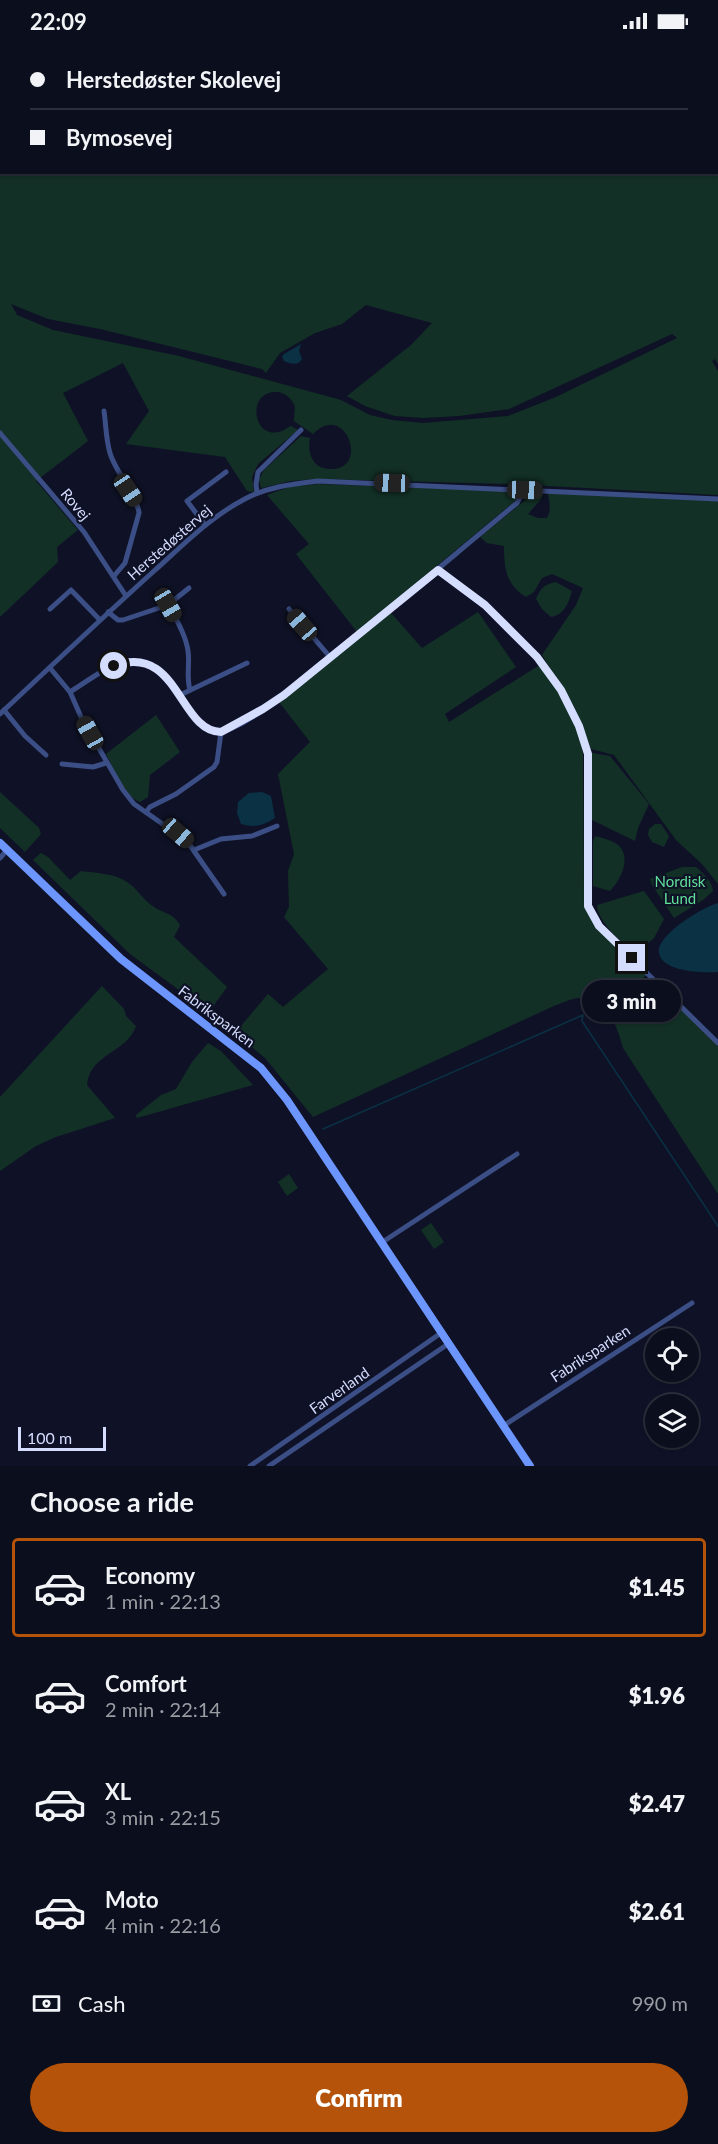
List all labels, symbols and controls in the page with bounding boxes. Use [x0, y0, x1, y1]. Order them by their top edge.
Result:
text: 22:09 [30, 8, 87, 35]
text: Herstedøster Skolevej [66, 66, 281, 93]
text: Bymosevej [66, 124, 173, 151]
car [110, 470, 146, 510]
car [374, 473, 410, 493]
car [507, 480, 543, 500]
street label: Rovej [57, 484, 95, 524]
street label: Herstedøstervej [123, 501, 215, 583]
car [151, 585, 185, 625]
car [283, 606, 321, 644]
route start [100, 652, 127, 679]
car [73, 713, 107, 753]
car [159, 814, 197, 852]
park label: Nordisk Lund [654, 872, 706, 907]
route end [618, 944, 645, 971]
callout: 3 min [582, 979, 682, 1021]
street label: Fabriksparken [175, 981, 259, 1051]
text: 3 min [607, 989, 656, 1013]
street label: Fabriksparken [547, 1321, 633, 1385]
map controls [645, 1328, 699, 1448]
button: locate [645, 1328, 699, 1382]
street label: Farverland [306, 1363, 372, 1417]
button: layers [645, 1394, 699, 1448]
scale bar [18, 1424, 106, 1452]
text: 100 m [27, 1428, 72, 1447]
text: Choose a ride [30, 1485, 194, 1518]
icon: car [33, 1561, 87, 1615]
text: Economy [105, 1562, 195, 1589]
text: $1.45 [629, 1574, 685, 1601]
text: 1 min · 22:13 [105, 1589, 221, 1613]
icon: car [33, 1669, 87, 1723]
text: Comfort [105, 1670, 187, 1697]
text: $1.96 [629, 1682, 685, 1709]
text: 2 min · 22:14 [105, 1697, 221, 1721]
icon: car [33, 1777, 87, 1831]
text: XL [105, 1778, 131, 1805]
text: $2.47 [629, 1790, 685, 1817]
text: 3 min · 22:15 [105, 1805, 221, 1829]
icon: car [33, 1885, 87, 1939]
text: Moto [105, 1886, 159, 1913]
text: $2.61 [629, 1898, 685, 1925]
text: 4 min · 22:16 [105, 1913, 221, 1937]
icon: cash [30, 1987, 63, 2020]
text: Cash [78, 1990, 125, 2017]
text: 990 m [632, 1991, 688, 2015]
button: Confirm [30, 2063, 688, 2132]

